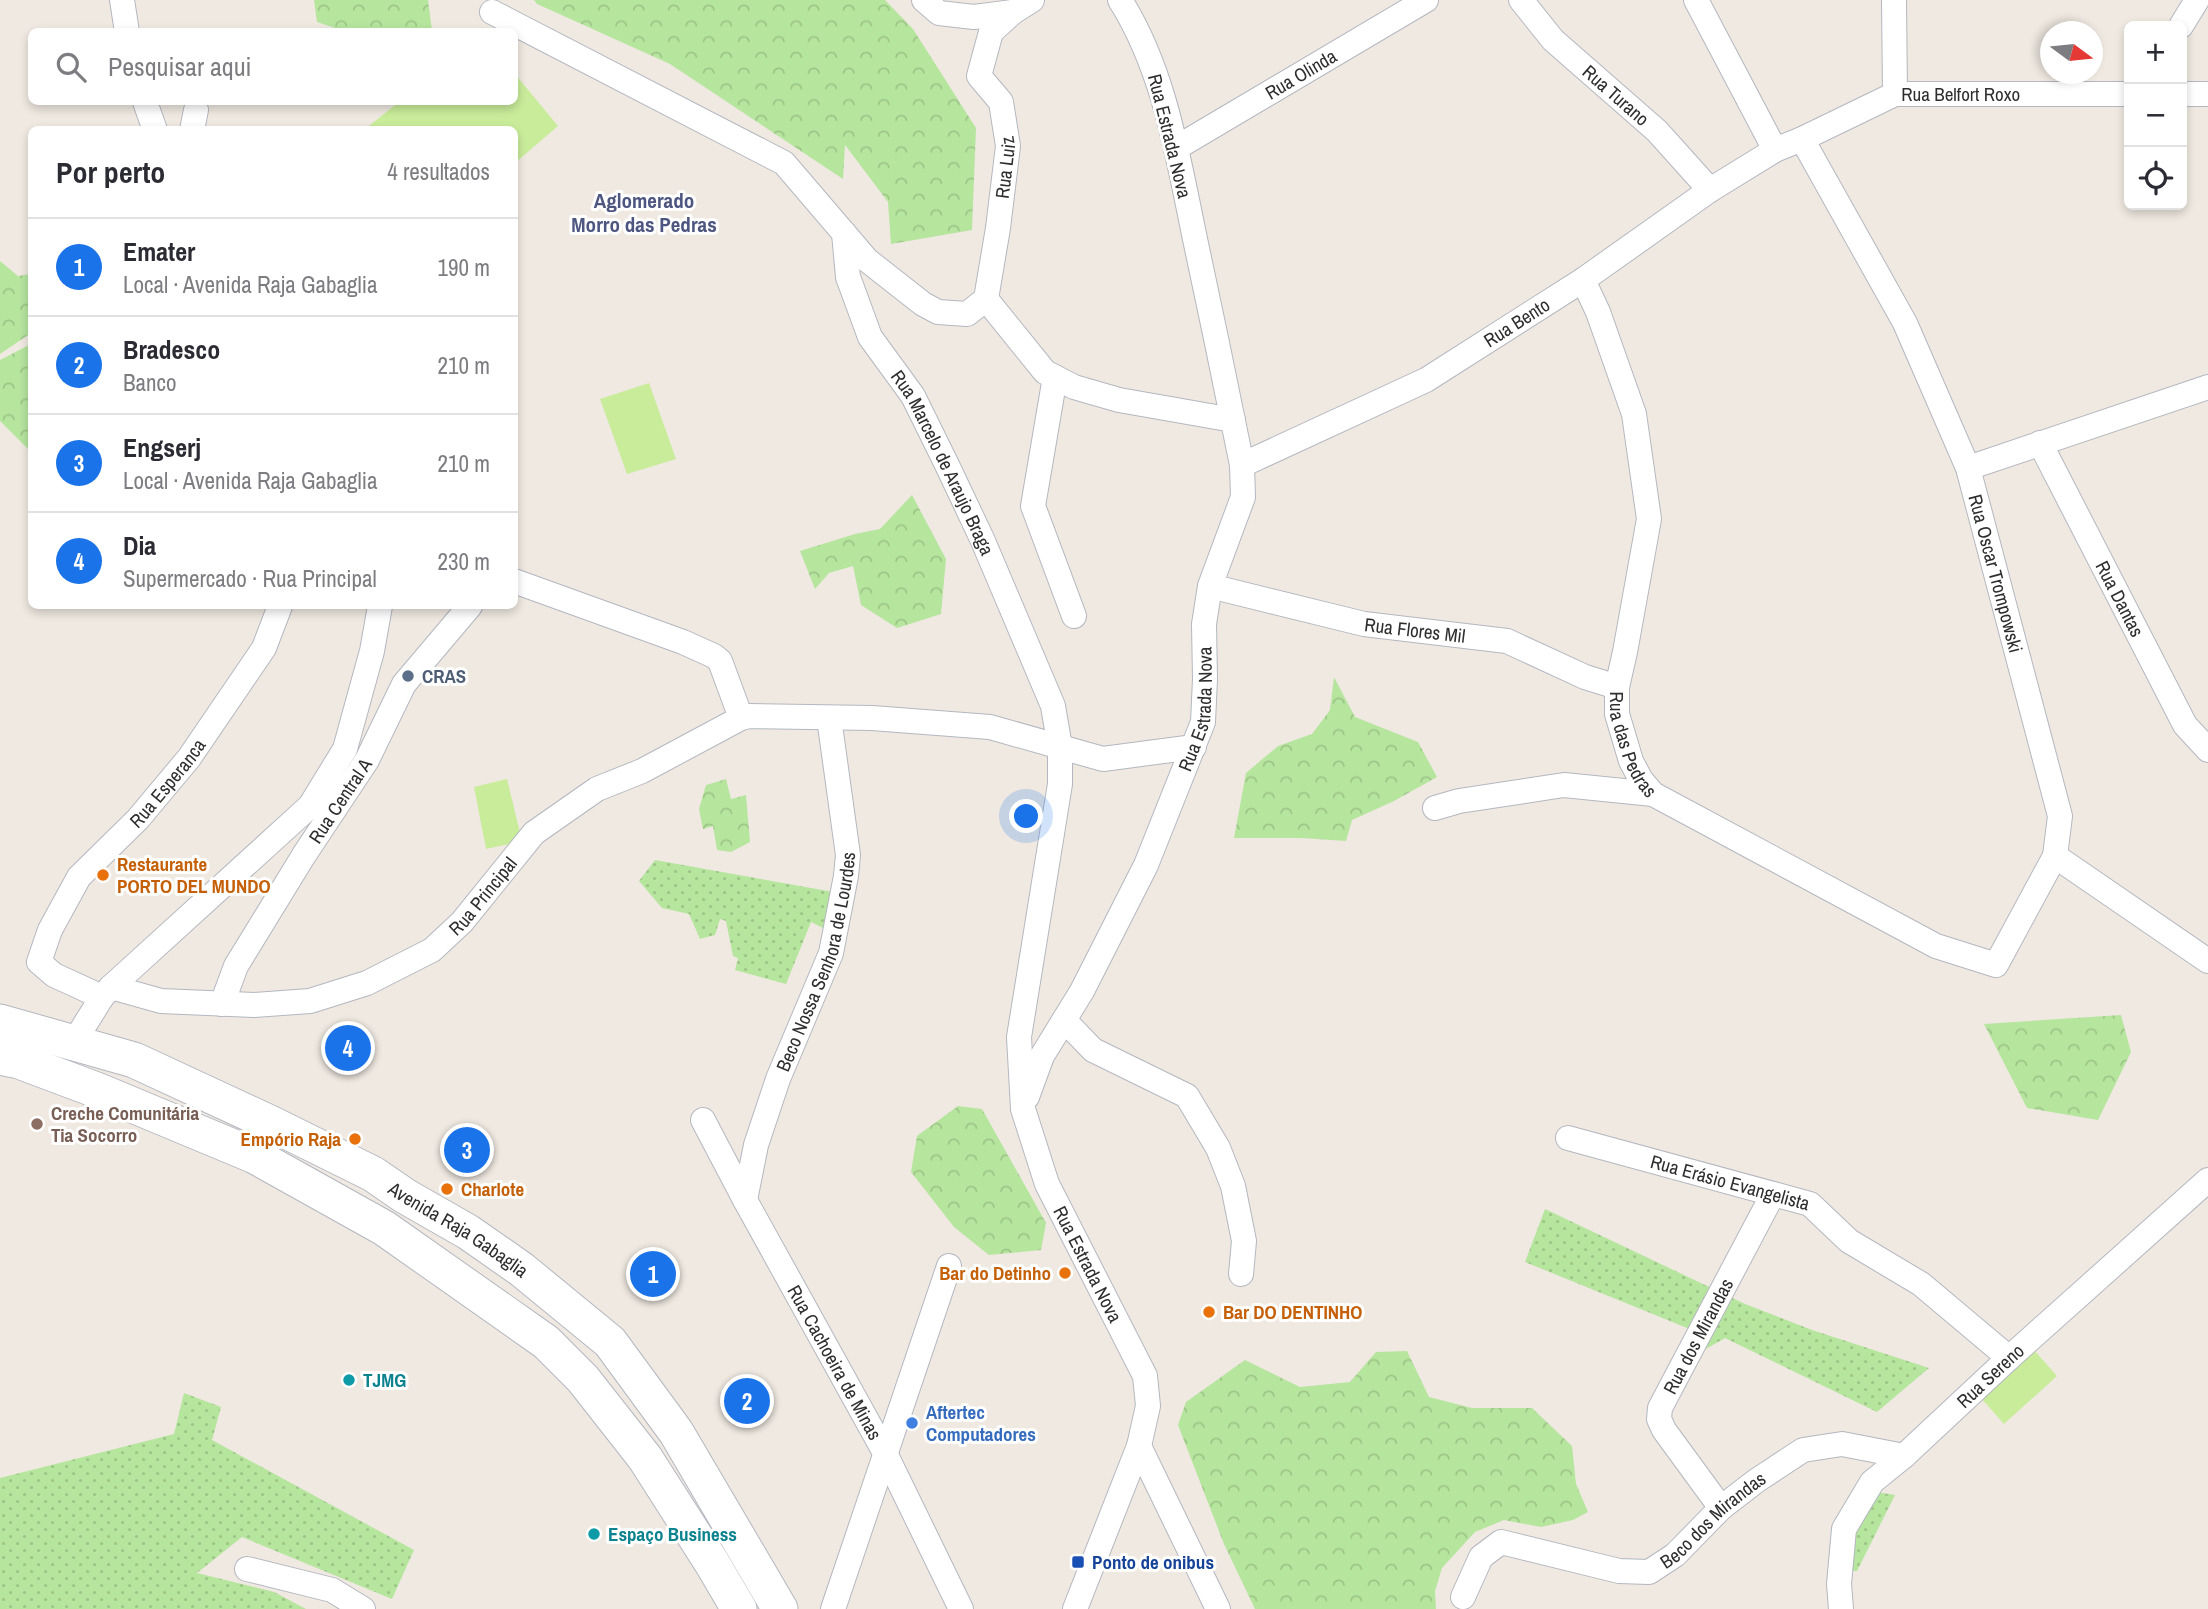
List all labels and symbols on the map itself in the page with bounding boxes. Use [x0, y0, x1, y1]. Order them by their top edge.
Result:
north arrow [2040, 21, 2103, 84]
street label: Rua Olinda [1260, 43, 1342, 105]
street label: Rua Turano [1577, 59, 1655, 132]
street label: Rua Estrada Nova [1142, 71, 1198, 201]
street label: Rua Belfort Roxo [1901, 81, 2020, 107]
street label: Rua Luiz [989, 134, 1021, 200]
district label: Aglomerado Morro das Pedras [571, 186, 717, 239]
street label: Rua Bento [1478, 292, 1555, 353]
street label: Rua Marcelo de Araujo Braga [885, 365, 1001, 559]
street label: Rua Oscar Trompowski [1962, 491, 2029, 655]
street label: Rua Dantas [2090, 556, 2151, 641]
street label: Rua Flores Mil [1363, 611, 1467, 649]
street label: Rua Estrada Nova [1172, 646, 1218, 775]
place label: CRAS [422, 663, 466, 689]
marker: CRAS [400, 668, 416, 684]
street label: Rua das Pedras [1604, 691, 1663, 803]
street label: Rua Esperanca [124, 733, 212, 833]
street label: Rua Central A [302, 752, 378, 848]
your location [1009, 799, 1043, 833]
place label: Restaurante PORTO DEL MUNDO [117, 851, 271, 899]
street label: Rua Principal [443, 851, 523, 941]
street label: Beco Nossa Senhora de Lourdes [770, 851, 861, 1075]
marker: Restaurante PORTO DEL MUNDO [95, 867, 111, 883]
pin: 4 [325, 1022, 371, 1074]
place label: Creche Comunitária Tia Socorro [51, 1100, 199, 1148]
marker: Creche Comunitária Tia Socorro [29, 1116, 45, 1132]
pin: 3 [444, 1124, 490, 1176]
place label: Empório Raja [241, 1126, 341, 1152]
marker: Empório Raja [347, 1131, 363, 1147]
street label: Rua Erásio Evangelista [1648, 1148, 1813, 1216]
street label: Avenida Raja Gabaglia [382, 1175, 534, 1283]
place label: Charlote [461, 1176, 525, 1202]
marker: Charlote [439, 1181, 455, 1197]
street label: Rua Estrada Nova [1047, 1201, 1129, 1327]
pin: 1 [630, 1248, 676, 1300]
place label: Bar do Detinho [939, 1260, 1051, 1286]
marker: Bar do Detinho [1057, 1265, 1073, 1281]
street label: Rua dos Mirandas [1657, 1274, 1739, 1399]
street label: Rua Cachoeira de Minas [782, 1280, 888, 1445]
place label: Bar DO DENTINHO [1223, 1299, 1362, 1325]
marker: Bar DO DENTINHO [1201, 1304, 1217, 1320]
street label: Rua Sereno [1951, 1338, 2029, 1414]
place label: TJMG [363, 1367, 406, 1393]
marker: TJMG [341, 1372, 357, 1388]
pin: 2 [724, 1375, 770, 1427]
place label: Aftertec Computadores [926, 1399, 1036, 1447]
marker: Aftertec Computadores [904, 1415, 920, 1431]
street label: Beco dos Mirandas [1655, 1465, 1771, 1574]
place label: Espaço Business [608, 1521, 737, 1547]
marker: Espaço Business [586, 1526, 602, 1542]
place label: Ponto de onibus [1092, 1549, 1214, 1575]
marker: Ponto de onibus [1070, 1554, 1086, 1570]

